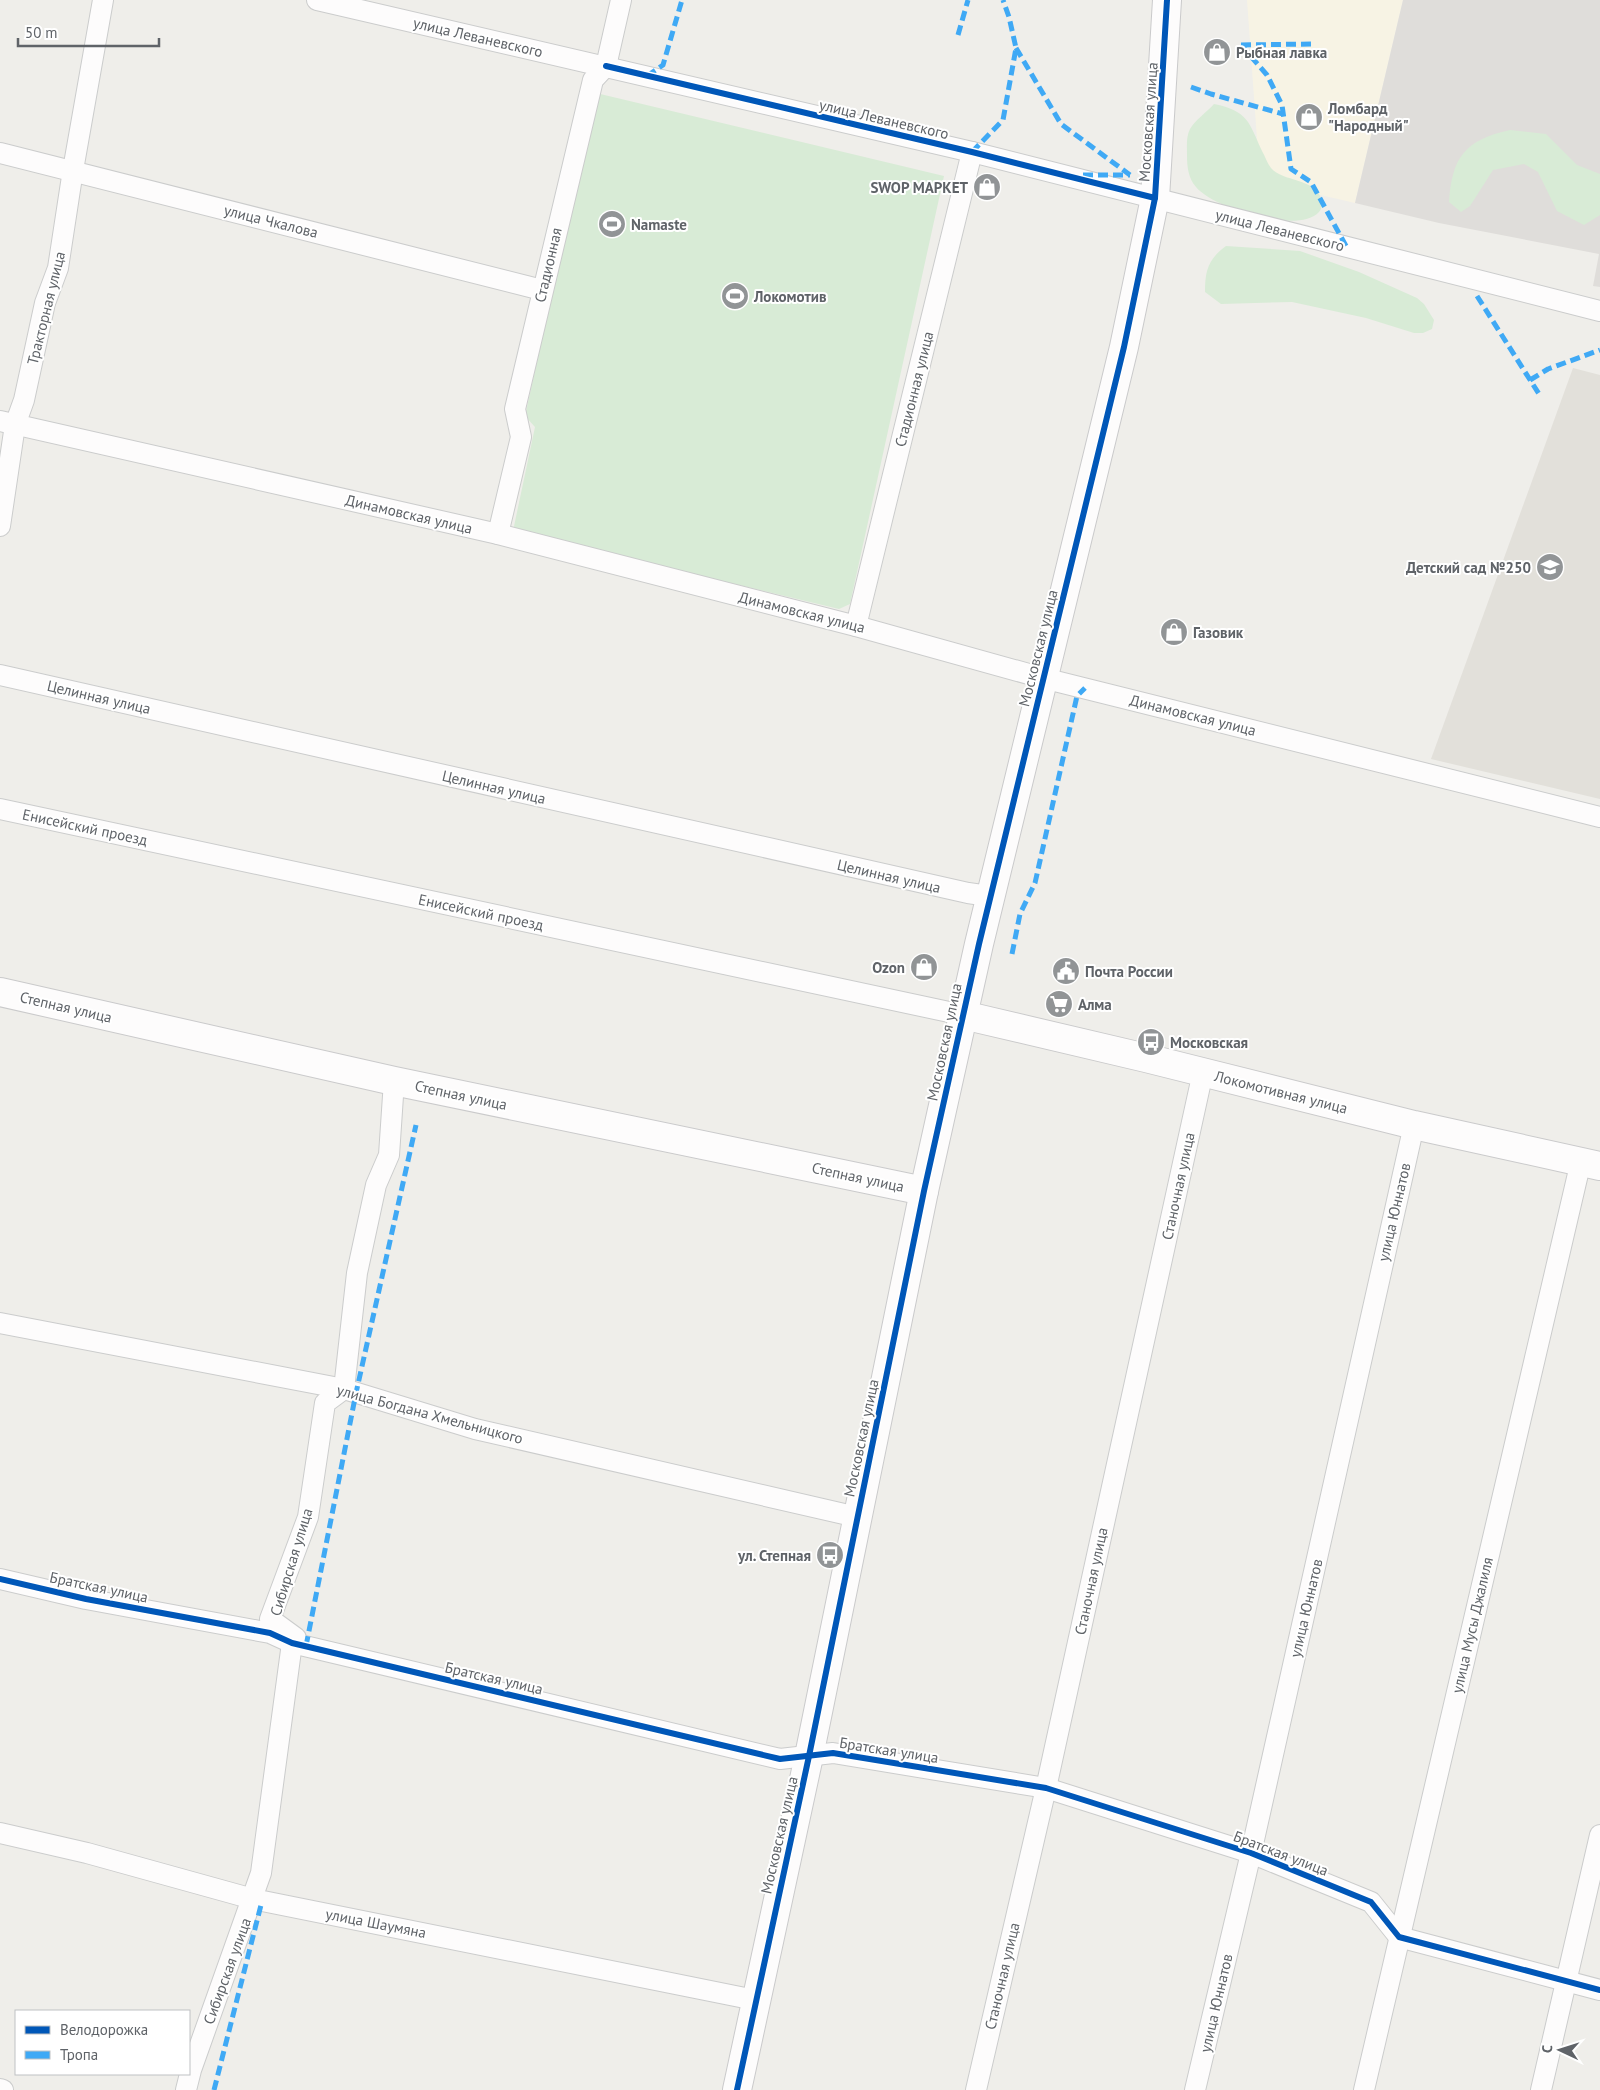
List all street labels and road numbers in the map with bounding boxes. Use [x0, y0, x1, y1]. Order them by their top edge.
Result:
street label: улица Леваневского [411, 13, 545, 61]
street label: Московская улица [1134, 62, 1162, 182]
street label: улица Леваневского [817, 95, 951, 143]
street label: улица Чкалова [222, 200, 320, 242]
street label: улица Леваневского [1214, 205, 1346, 255]
street label: Стадионная [530, 226, 566, 304]
street label: Тракторная улица [23, 249, 69, 367]
street label: Стадионная улица [890, 329, 938, 449]
street label: Динамовская улица [344, 490, 474, 538]
street label: Динамовская улица [737, 587, 867, 637]
street label: Московская улица [1014, 588, 1062, 708]
street label: Целинная улица [45, 676, 153, 718]
street label: Динамовская улица [1128, 690, 1258, 740]
street label: Целинная улица [440, 766, 548, 808]
street label: Енисейский проезд [21, 804, 149, 850]
street label: Целинная улица [835, 855, 943, 897]
street label: Енисейский проезд [417, 889, 545, 935]
street label: Московская улица [922, 981, 966, 1103]
street label: Степная улица [18, 987, 114, 1027]
street label: Локомотивная улица [1212, 1066, 1349, 1118]
street label: Степная улица [413, 1076, 509, 1114]
street label: Станочная улица [1157, 1131, 1199, 1241]
street label: Степная улица [810, 1158, 906, 1196]
street label: улица Юннатов [1373, 1161, 1415, 1263]
street label: Московская улица [839, 1377, 883, 1499]
street label: улица Богдана Хмельницкого [335, 1380, 525, 1448]
street label: Сибирская улица [266, 1506, 316, 1618]
street label: Станочная улица [1070, 1526, 1112, 1636]
street label: улица Мусы Джалиля [1447, 1555, 1497, 1695]
street label: улица Юннатов [1285, 1557, 1327, 1659]
street label: Братская улица [48, 1567, 150, 1607]
street label: Братская улица [443, 1657, 545, 1699]
street label: Братская улица [838, 1733, 940, 1767]
street label: Московская улица [756, 1774, 802, 1896]
street label: Братская улица [1231, 1826, 1331, 1880]
street label: улица Шаумяна [324, 1904, 428, 1942]
street label: Сибирская улица [199, 1915, 255, 2027]
street label: Станочная улица [980, 1921, 1024, 2031]
street label: улица Юннатов [1195, 1952, 1237, 2054]

